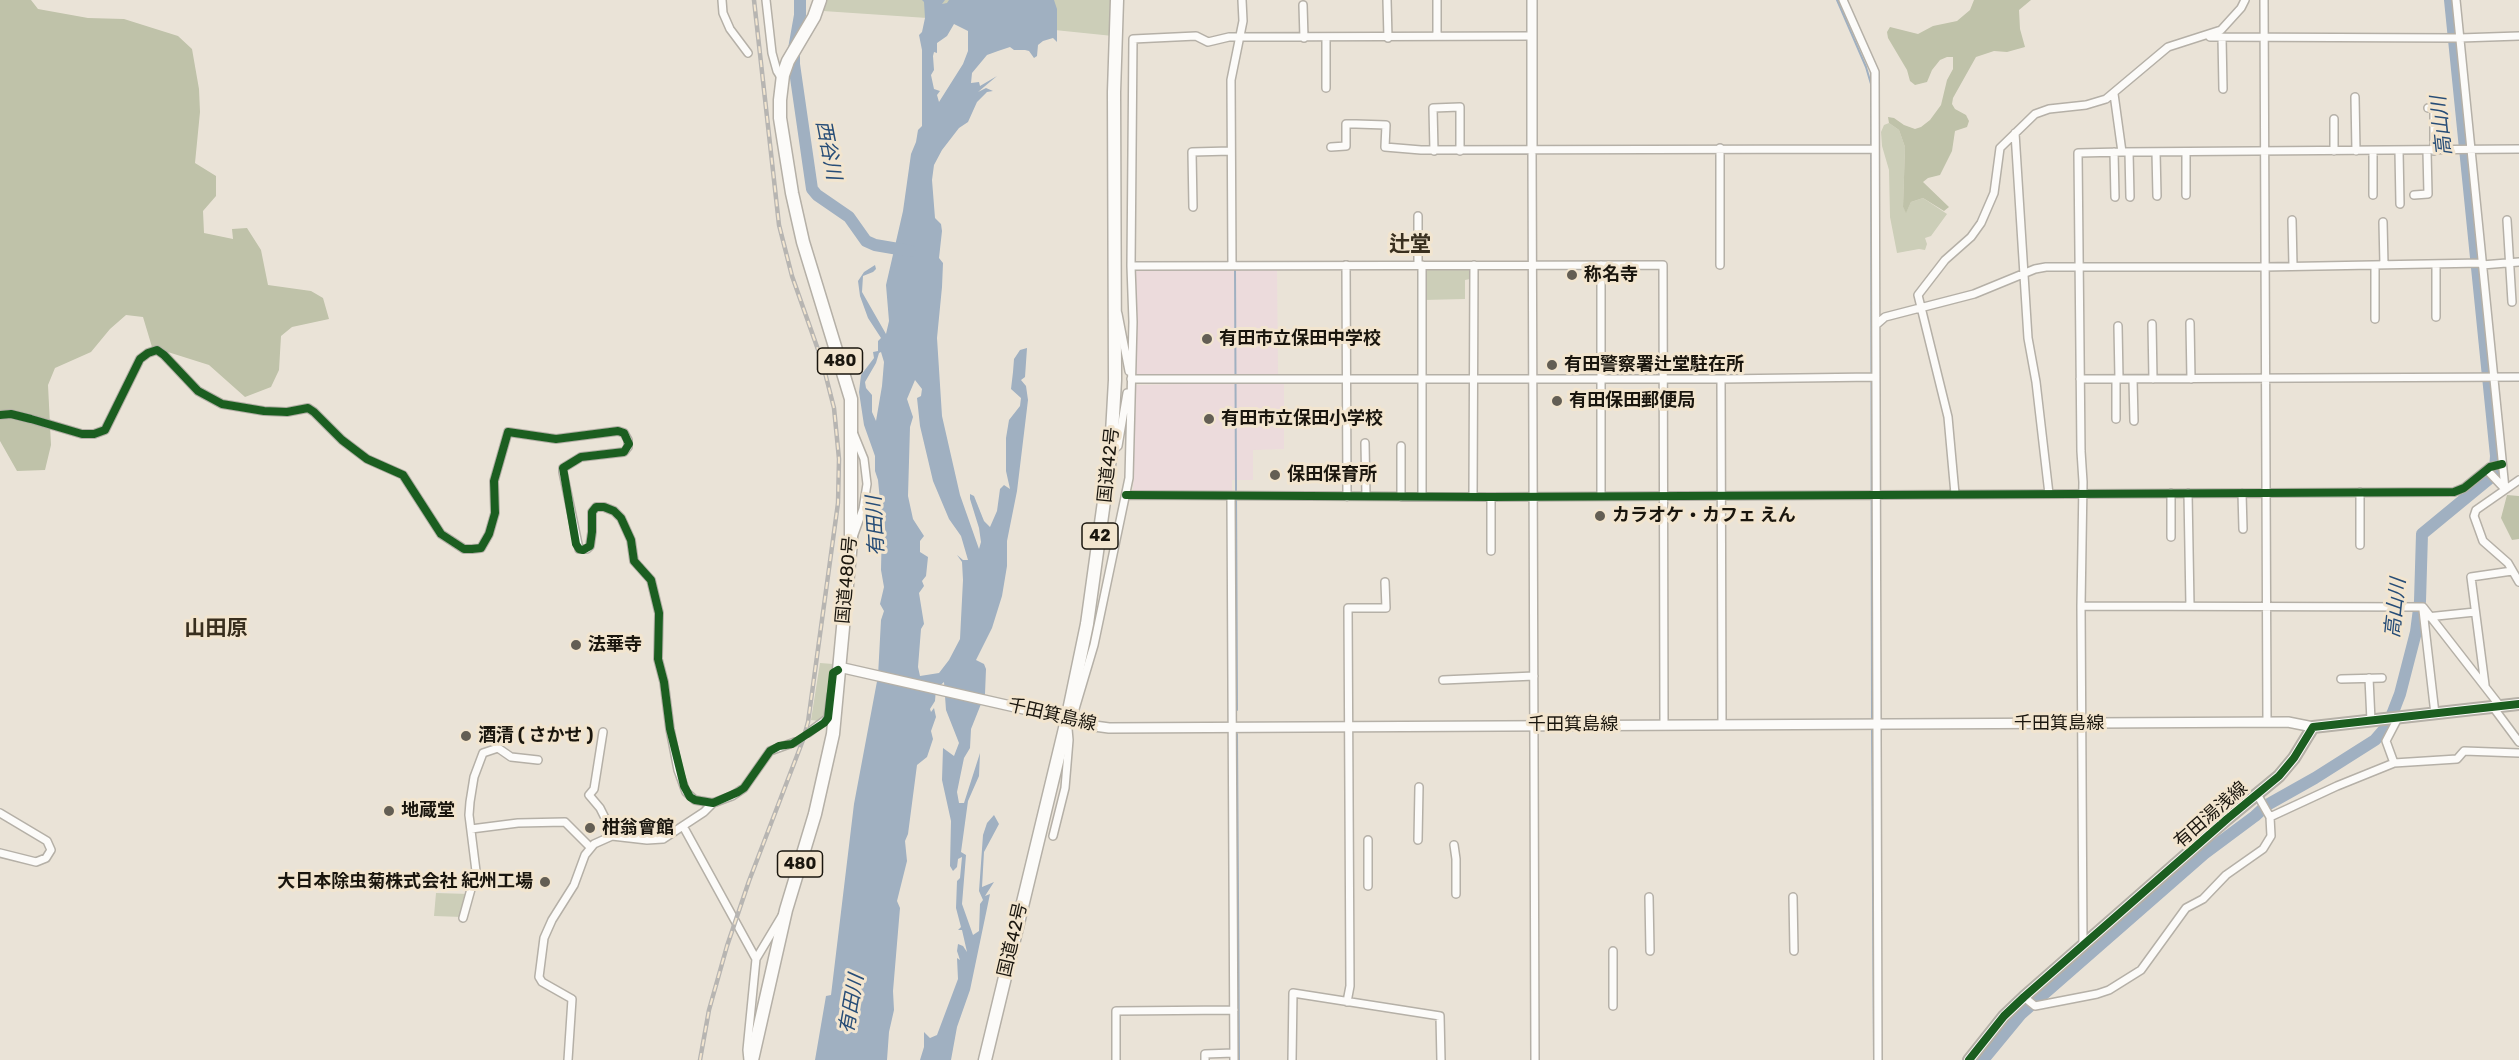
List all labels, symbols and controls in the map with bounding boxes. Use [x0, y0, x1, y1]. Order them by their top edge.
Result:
water label: 高山川 [2427, 95, 2457, 157]
water label: 西谷川 [810, 118, 846, 182]
district label: 辻堂 [1389, 232, 1431, 258]
place label: 称名寺 [1584, 264, 1638, 286]
marker: 称名寺 [1565, 268, 1579, 282]
place label: 有田市立保田中学校 [1219, 328, 1381, 350]
marker: 有田市立保田中学校 [1200, 332, 1214, 346]
road number: 480 [818, 348, 862, 374]
place label: 有田警察署辻堂駐在所 [1564, 354, 1744, 376]
marker: 有田警察署辻堂駐在所 [1545, 358, 1559, 372]
place label: 有田保田郵便局 [1569, 390, 1695, 412]
marker: 有田保田郵便局 [1550, 394, 1564, 408]
place label: 有田市立保田小学校 [1221, 408, 1383, 430]
marker: 有田市立保田小学校 [1202, 412, 1216, 426]
street label: 国道42号 [1094, 426, 1124, 504]
place label: 保田保育所 [1287, 464, 1377, 486]
marker: 保田保育所 [1268, 468, 1282, 482]
water label: 有田川 [862, 495, 890, 557]
place label: カラオケ・カフェ えん [1612, 505, 1796, 527]
marker: カラオケ・カフェ えん [1593, 509, 1607, 523]
road number: 42 [1082, 523, 1118, 549]
street label: 国道480号 [832, 535, 862, 625]
water label: 高山川 [2381, 577, 2411, 639]
district label: 山田原 [185, 616, 247, 642]
place label: 法華寺 [588, 634, 642, 656]
marker: 法華寺 [569, 638, 583, 652]
street label: 千田箕島線 [1006, 694, 1098, 736]
street label: 千田箕島線 [2014, 713, 2104, 735]
street label: 千田箕島線 [1528, 714, 1618, 736]
place label: 酒清 ( さかせ ) [478, 725, 593, 747]
marker: 酒清 ( さかせ ) [459, 729, 473, 743]
street label: 有田湯浅線 [2170, 777, 2252, 853]
place label: 地蔵堂 [401, 800, 455, 822]
marker: 地蔵堂 [382, 804, 396, 818]
place label: 柑翁會館 [602, 817, 674, 839]
marker: 柑翁會館 [583, 821, 597, 835]
road number: 480 [778, 851, 822, 877]
place label: 大日本除虫菊株式会社 紀州工場 [277, 871, 533, 893]
marker: 大日本除虫菊株式会社 紀州工場 [538, 875, 552, 889]
street label: 国道42号 [994, 901, 1032, 979]
water label: 有田川 [835, 972, 869, 1036]

